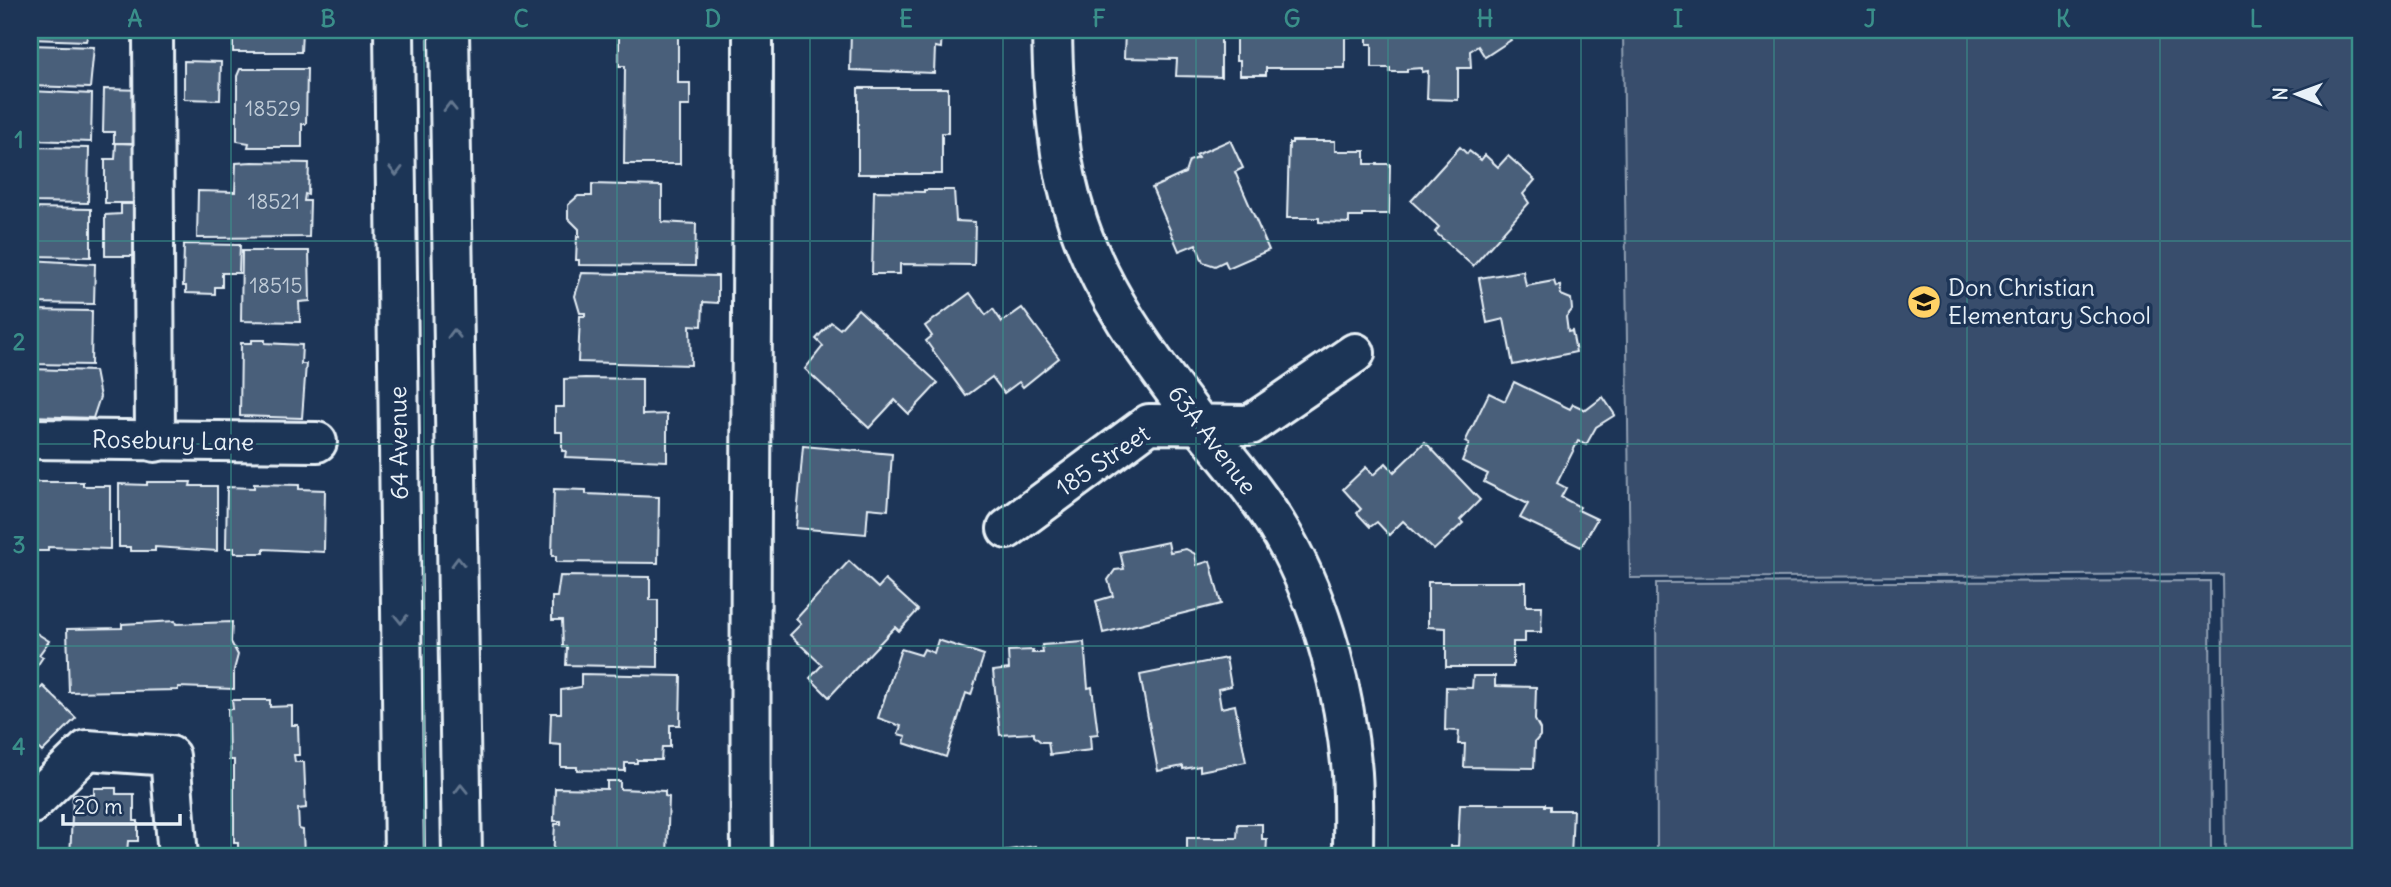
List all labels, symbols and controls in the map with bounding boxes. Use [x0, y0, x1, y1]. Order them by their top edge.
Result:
text: A [128, 4, 143, 33]
text: B [320, 4, 336, 33]
text: C [513, 4, 529, 33]
text: D [705, 4, 721, 33]
text: E [899, 4, 913, 33]
text: F [1092, 4, 1106, 33]
text: G [1284, 4, 1300, 33]
text: H [1477, 4, 1493, 33]
text: I [1673, 4, 1683, 33]
text: J [1864, 4, 1876, 33]
text: K [2056, 4, 2071, 33]
text: L [2250, 4, 2263, 33]
north arrow [2262, 60, 2332, 130]
text: N [2268, 87, 2292, 100]
house number: 18529 [245, 95, 301, 122]
one-way arrow [442, 101, 458, 111]
text: 1 [14, 125, 24, 154]
one-way arrow [388, 167, 404, 177]
house number: 18521 [248, 188, 300, 215]
house number: 18515 [250, 272, 302, 299]
place label: Don Christian Elementary School [1948, 272, 2151, 330]
school or university icon: Don Christian Elementary School [1905, 283, 1943, 321]
text: 2 [13, 327, 26, 356]
one-way arrow [446, 328, 462, 339]
street label: 63A Avenue [1162, 379, 1264, 500]
street label: 64 Avenue [382, 386, 414, 500]
street label: 185 Street [1050, 418, 1155, 503]
street label: Rosebury Lane [92, 424, 254, 456]
text: 3 [12, 530, 26, 559]
one-way arrow [450, 556, 466, 566]
one-way arrow [393, 615, 409, 625]
text: 4 [12, 732, 26, 761]
scale bar [63, 782, 180, 826]
one-way arrow [453, 783, 469, 794]
text: 20 m [74, 793, 123, 820]

